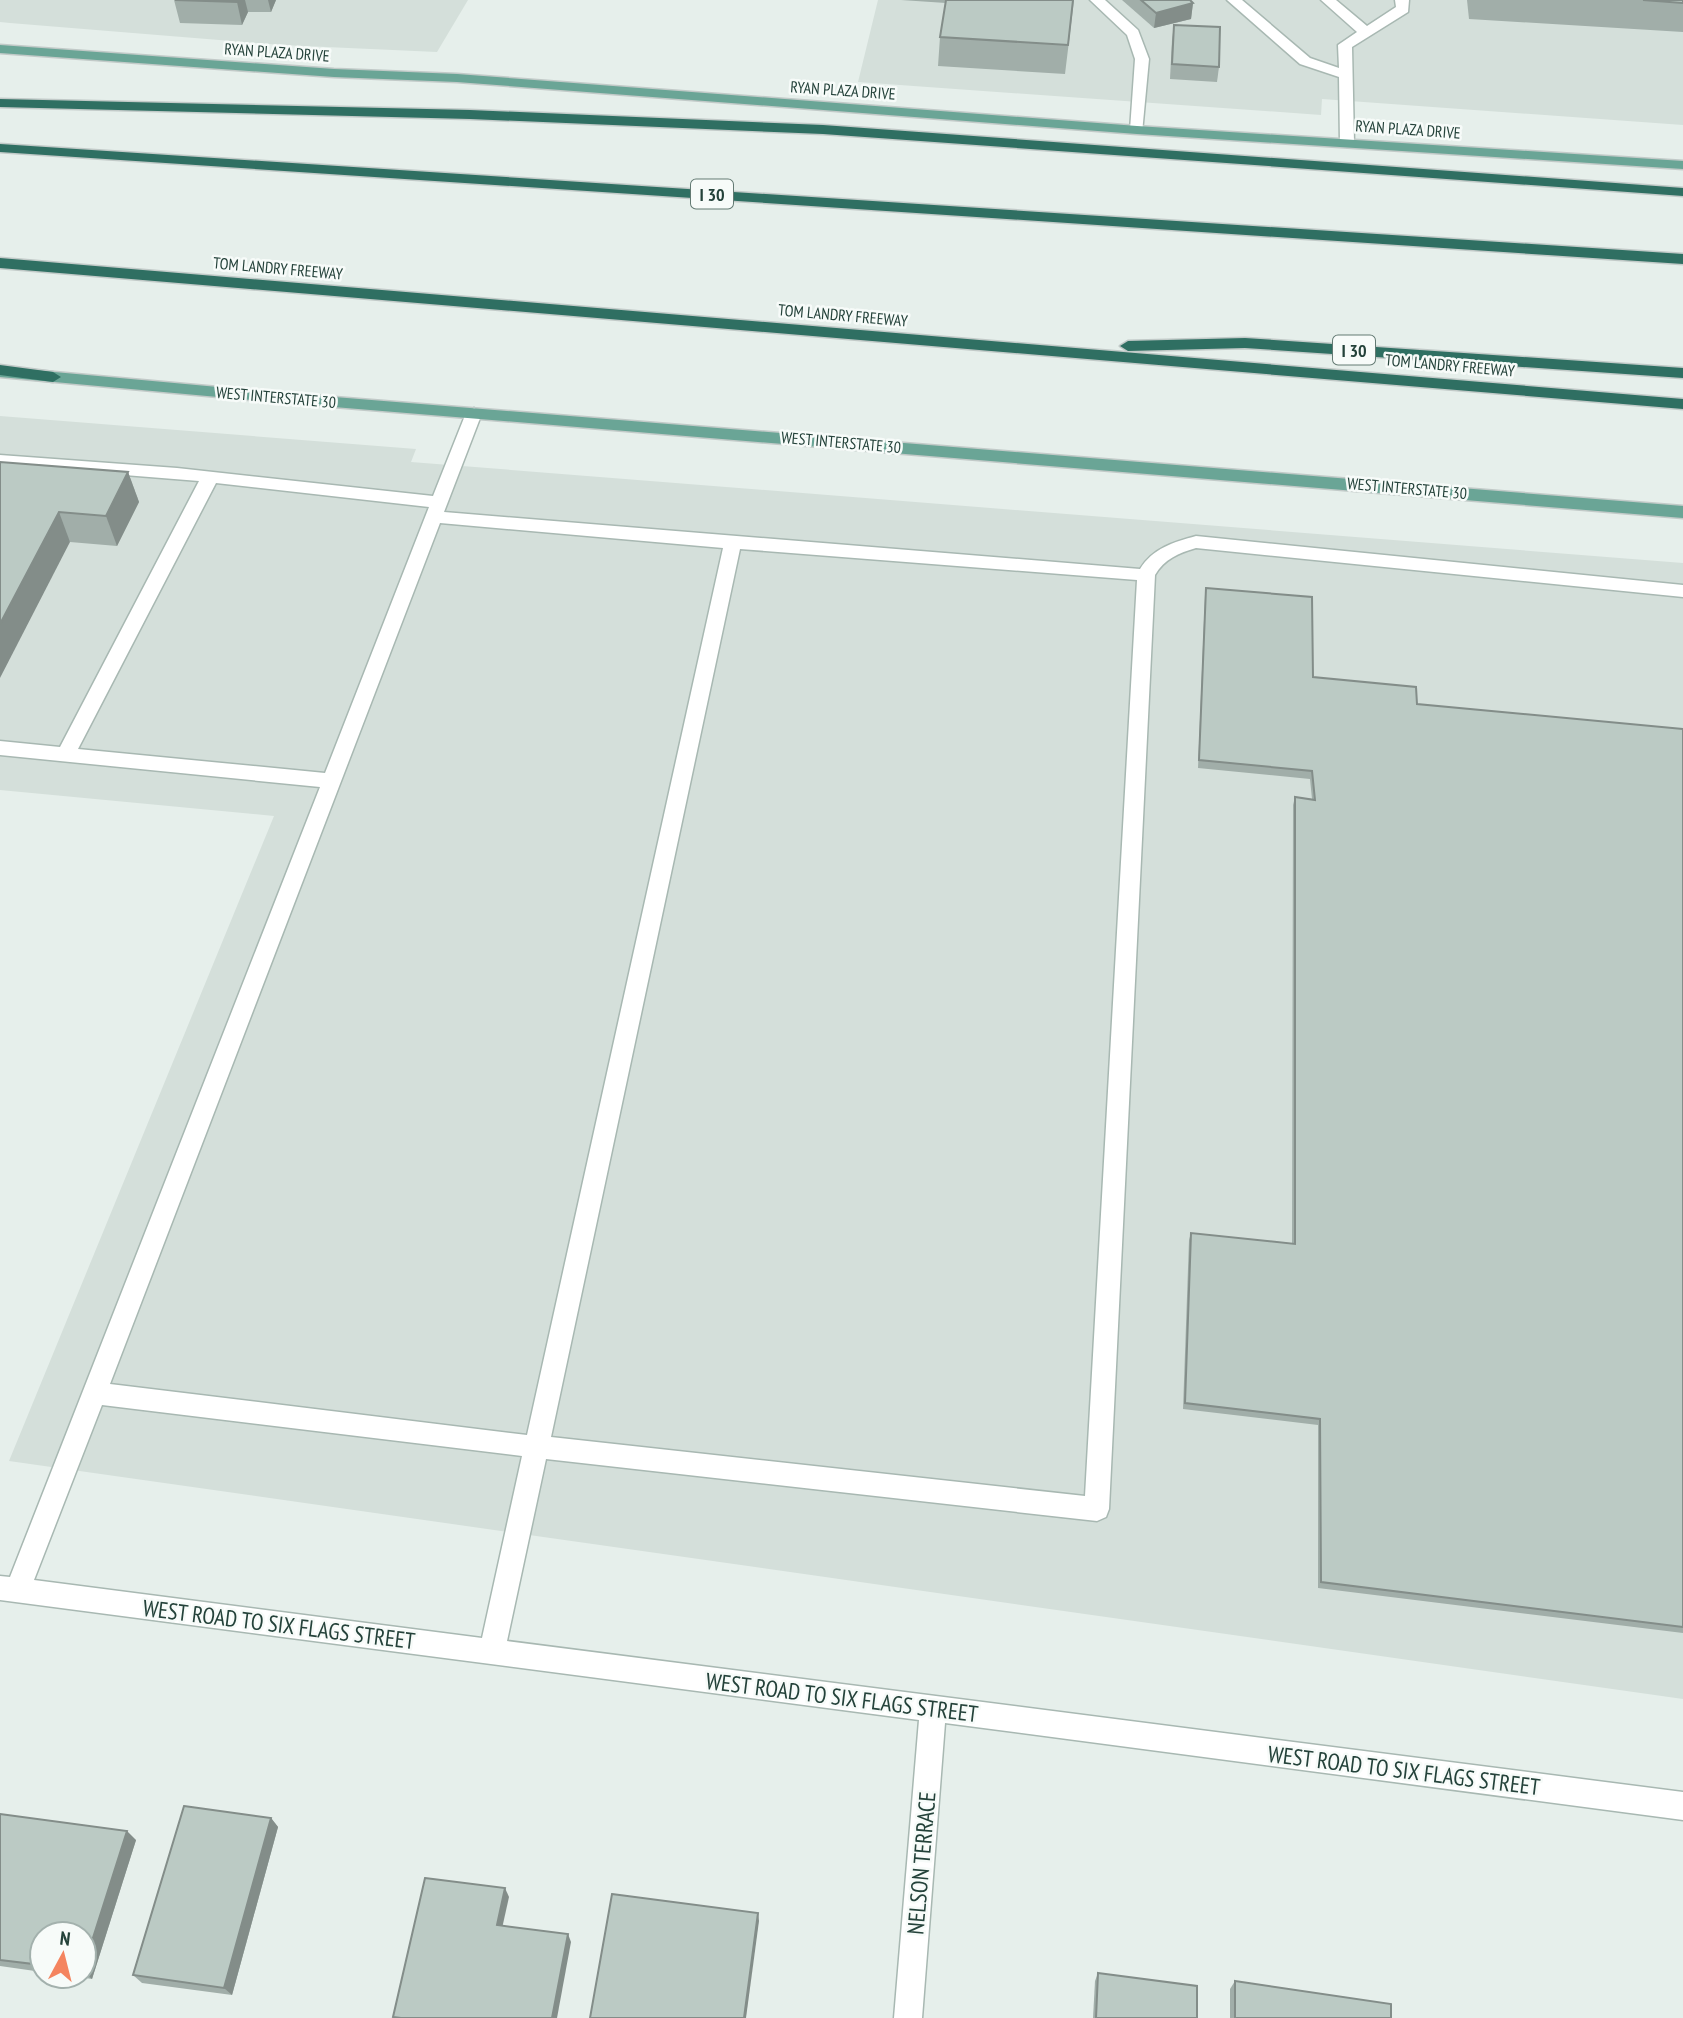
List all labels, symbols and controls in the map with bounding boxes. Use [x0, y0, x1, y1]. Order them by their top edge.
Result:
street label: RYAN PLAZA DRIVE [224, 38, 330, 66]
street label: RYAN PLAZA DRIVE [790, 76, 896, 104]
street label: RYAN PLAZA DRIVE [1355, 115, 1461, 143]
road number: I 30 [691, 180, 733, 209]
street label: TOM LANDRY FREEWAY [212, 252, 344, 284]
street label: TOM LANDRY FREEWAY [777, 299, 909, 331]
road number: I 30 [1333, 336, 1375, 364]
street label: TOM LANDRY FREEWAY [1384, 349, 1516, 381]
street label: WEST INTERSTATE 30 [215, 382, 337, 412]
street label: WEST INTERSTATE 30 [780, 427, 902, 457]
street label: WEST INTERSTATE 30 [1346, 473, 1468, 503]
street label: WEST ROAD TO SIX FLAGS STREET [141, 1593, 417, 1655]
street label: WEST ROAD TO SIX FLAGS STREET [704, 1666, 980, 1728]
street label: WEST ROAD TO SIX FLAGS STREET [1266, 1739, 1542, 1801]
street label: NELSON TERRACE [900, 1790, 942, 1936]
north arrow [28, 1920, 98, 1990]
text: N [59, 1926, 72, 1951]

